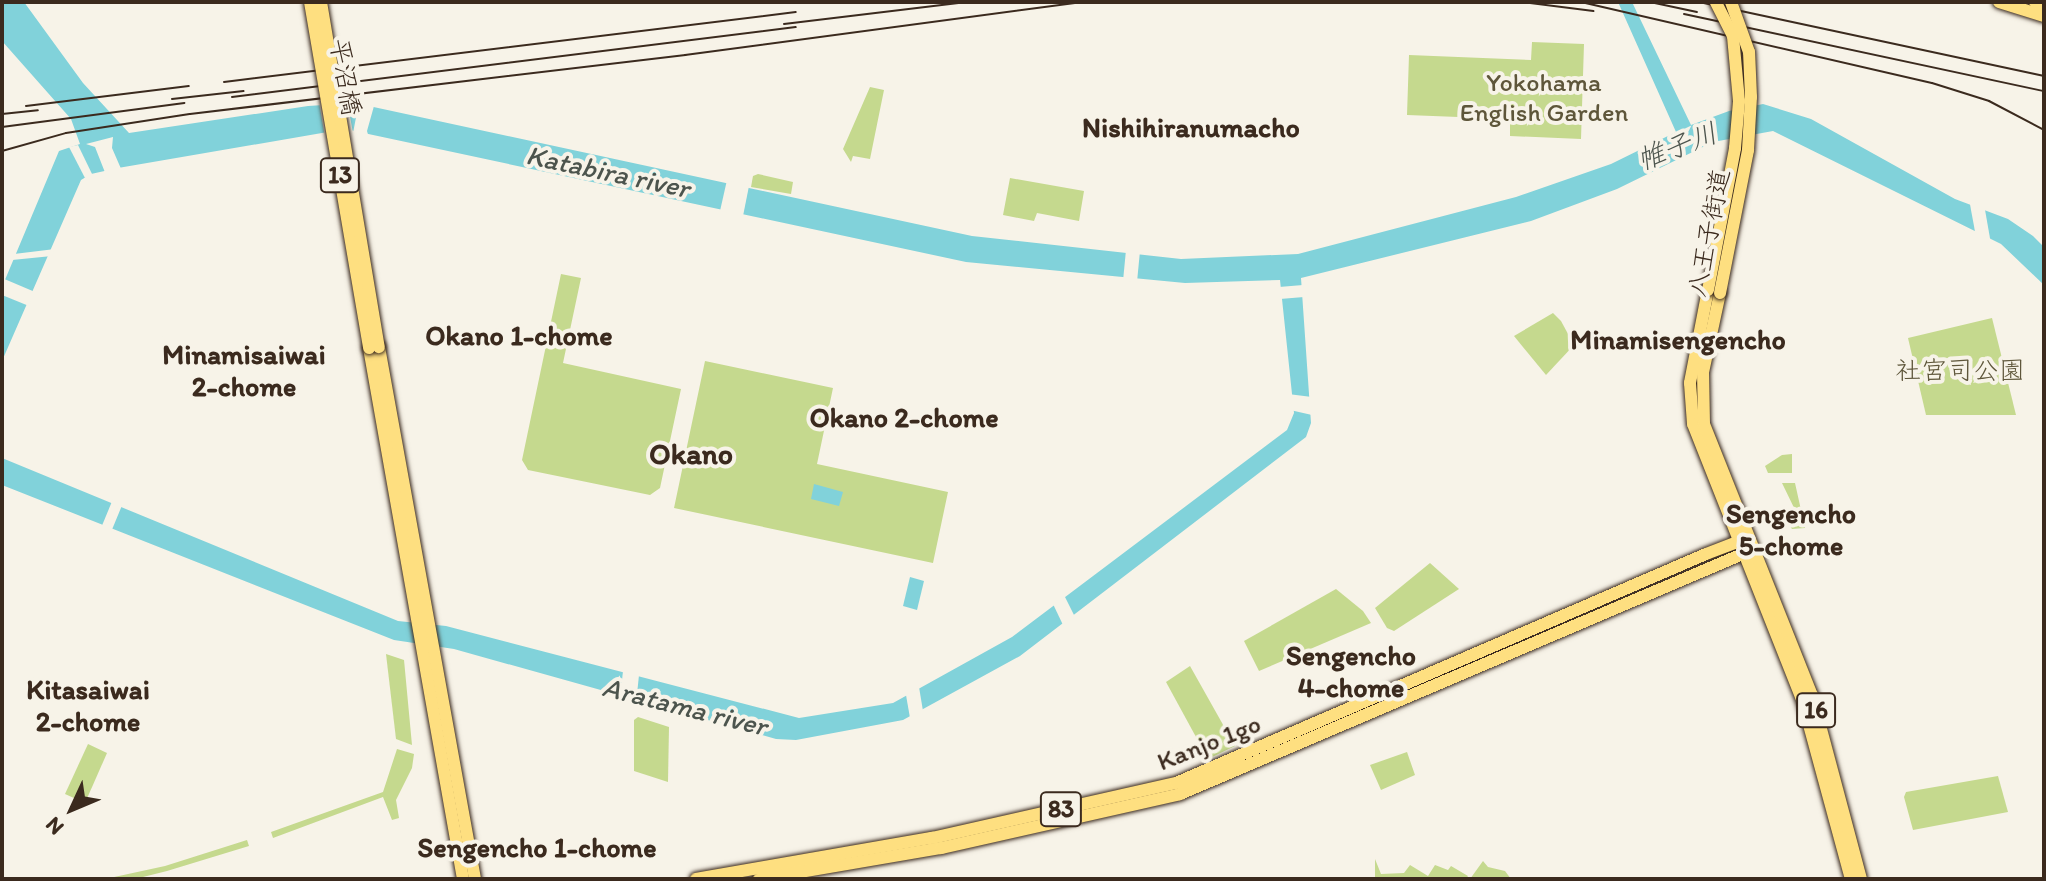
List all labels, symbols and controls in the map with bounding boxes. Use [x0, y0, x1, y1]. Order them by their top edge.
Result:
street label: 平沼橋 [323, 36, 367, 118]
park label: Yokohama English Garden [1459, 67, 1629, 128]
district label: Nishihiranumacho [1082, 110, 1300, 144]
water label: 帷子川 [1632, 115, 1722, 177]
water label: Katabira river [523, 137, 693, 205]
road number: 13 [318, 155, 362, 195]
street label: 八王子街道 [1681, 166, 1737, 300]
district label: Okano 1-chome [425, 318, 613, 352]
district label: Minamisengencho [1570, 322, 1786, 356]
district label: Minamisaiwai 2-chome [162, 337, 326, 403]
park label: 社宮司公園 [1895, 355, 2025, 387]
district label: Okano 2-chome [809, 400, 999, 434]
district label: Okano [649, 436, 733, 472]
district label: Sengencho 5-chome [1726, 496, 1856, 562]
district label: Sengencho 4-chome [1286, 638, 1416, 704]
water label: Aratama river [599, 669, 771, 743]
district label: Kitasaiwai 2-chome [26, 672, 150, 738]
road number: 16 [1796, 690, 1836, 730]
street label: Kanjo 1go [1153, 708, 1265, 778]
north arrow [32, 769, 112, 849]
road number: 83 [1039, 789, 1083, 829]
text: N [40, 811, 69, 841]
district label: Sengencho 1-chome [417, 830, 657, 864]

